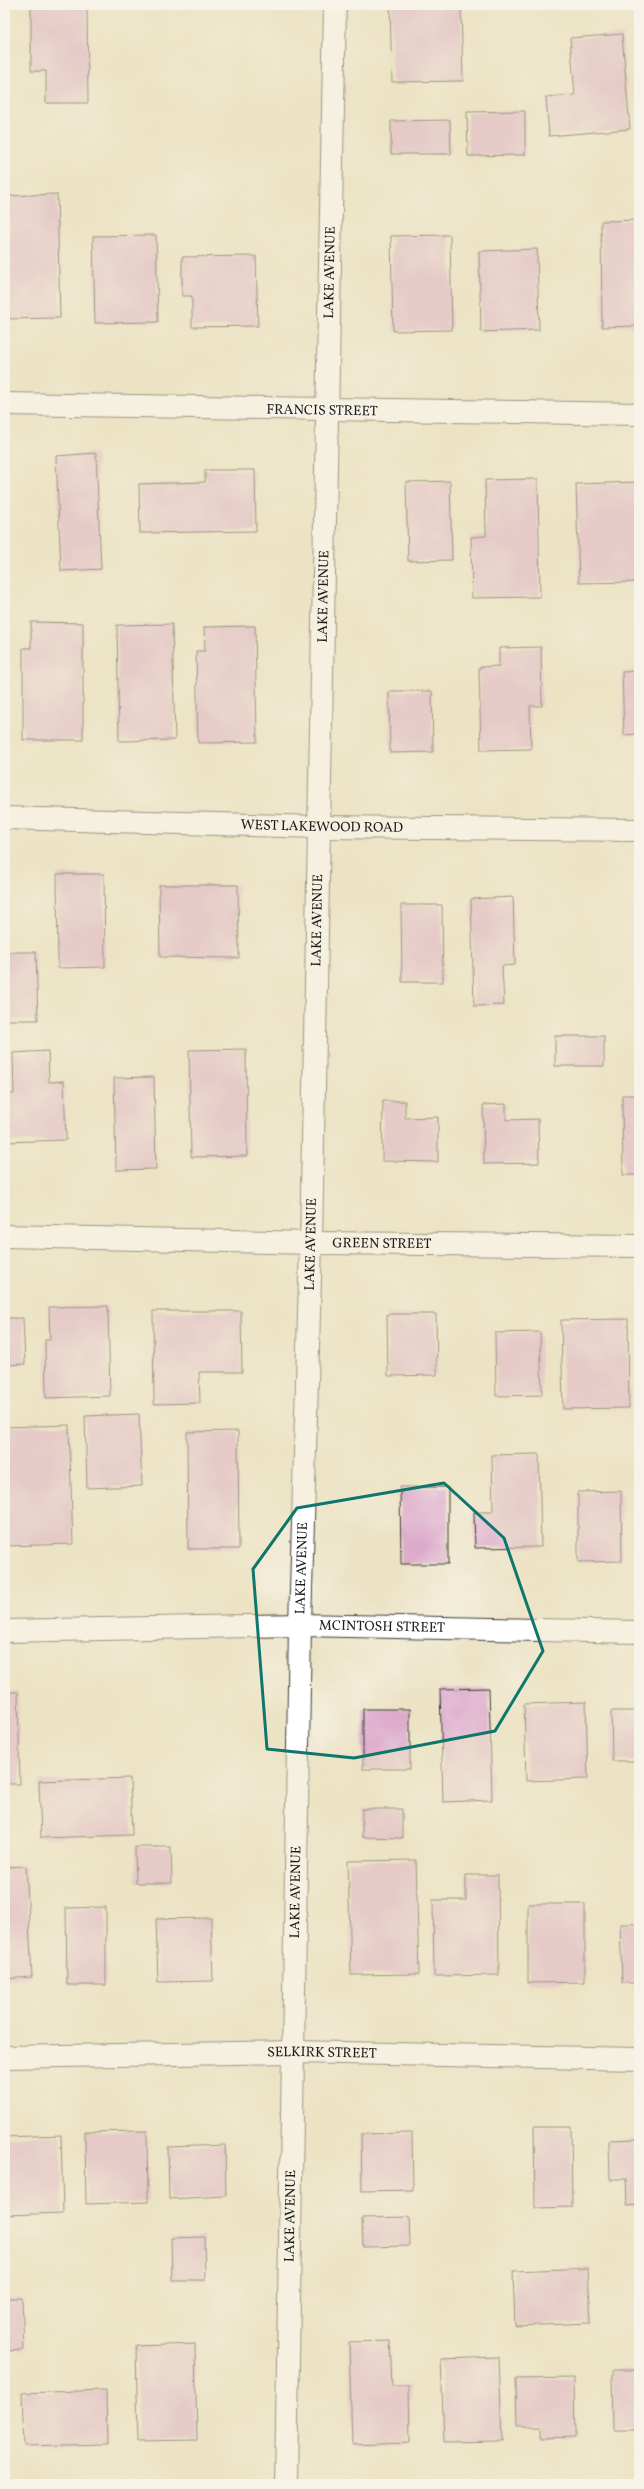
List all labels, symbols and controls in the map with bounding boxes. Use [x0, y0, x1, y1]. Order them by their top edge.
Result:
street label: LAKE AVENUE [319, 226, 340, 319]
street label: FRANCIS STREET [266, 401, 378, 421]
street label: LAKE AVENUE [313, 550, 334, 643]
street label: WEST LAKEWOOD ROAD [240, 815, 403, 837]
street label: LAKE AVENUE [307, 874, 328, 967]
street label: LAKE AVENUE [300, 1198, 321, 1291]
street label: GREEN STREET [332, 1234, 432, 1254]
street label: LAKE AVENUE [291, 1522, 312, 1615]
street label: MCINTOSH STREET [319, 1616, 445, 1637]
street label: LAKE AVENUE [285, 1846, 306, 1938]
street label: SELKIRK STREET [267, 2042, 377, 2063]
street label: LAKE AVENUE [280, 2170, 301, 2262]

